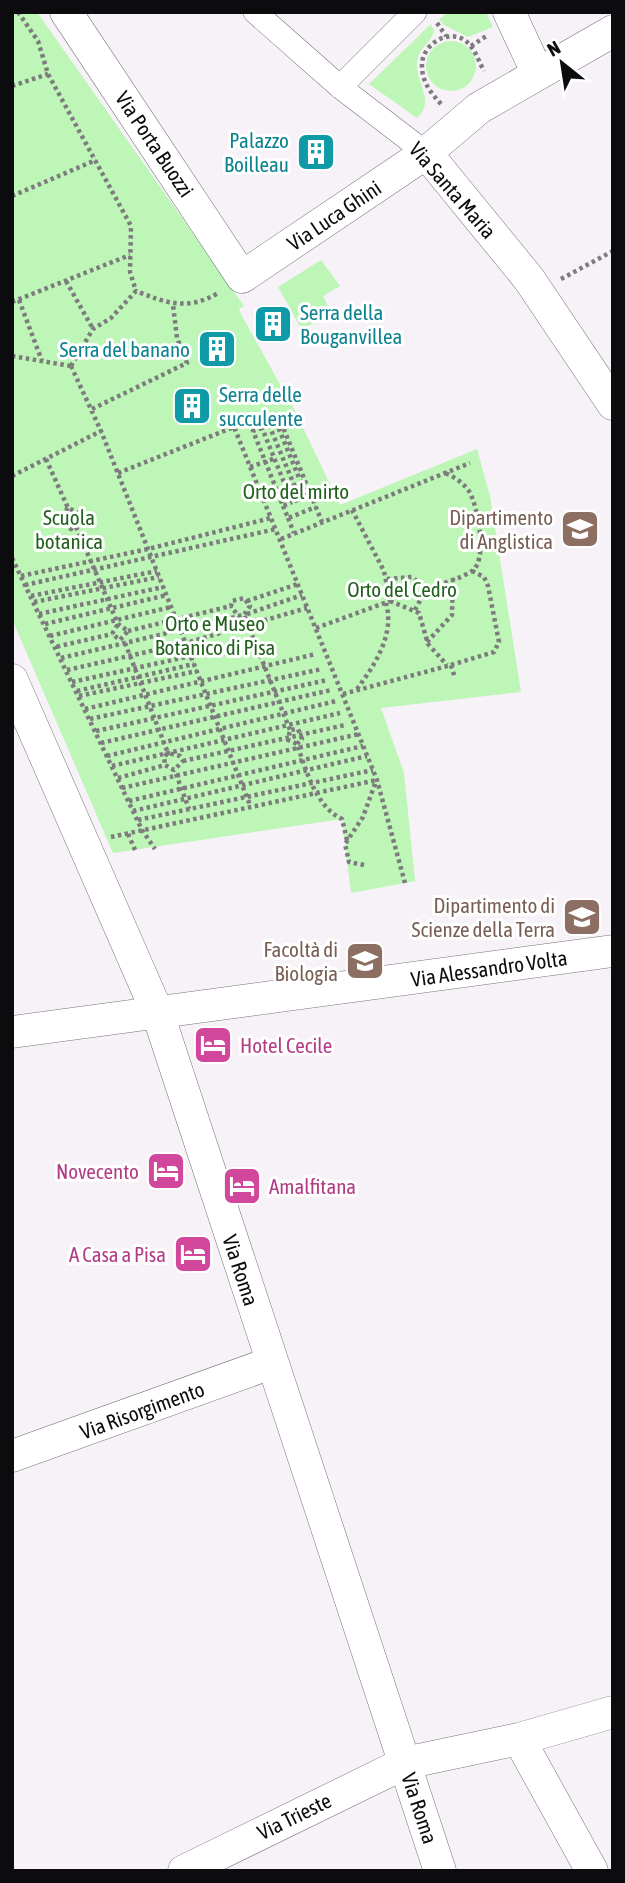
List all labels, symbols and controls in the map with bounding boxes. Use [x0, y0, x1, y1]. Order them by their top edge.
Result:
north arrow [527, 28, 597, 98]
text: N [543, 36, 564, 61]
street label: Via Porta Buozzi [111, 87, 199, 201]
place label: Palazzo Boilleau [224, 128, 289, 176]
building icon: Palazzo Boilleau [295, 131, 337, 173]
street label: Via Santa Maria [405, 137, 501, 243]
street label: Via Luca Ghini [283, 175, 385, 255]
place label: Serra della Bouganvillea [300, 300, 402, 348]
building icon: Serra della Bouganvillea [252, 303, 294, 345]
building icon: Serra del banano [196, 328, 238, 370]
place label: Serra del banano [59, 337, 190, 361]
place label: Serra delle succulente [219, 382, 303, 430]
building icon: Serra delle succulente [171, 385, 213, 427]
park label: Orto del mirto [243, 479, 349, 503]
park label: Scuola botanica [35, 505, 103, 553]
place label: Dipartimento di Anglistica [449, 505, 553, 553]
school or university icon: Dipartimento di Anglistica [559, 508, 601, 550]
park label: Orto del Cedro [347, 577, 457, 601]
park label: Orto e Museo Botanico di Pisa [155, 611, 275, 659]
place label: Dipartimento di Scienze della Terra [412, 893, 555, 941]
school or university icon: Dipartimento di Scienze della Terra [561, 896, 603, 938]
place label: Facoltà di Biologia [264, 937, 338, 985]
school or university icon: Facoltà di Biologia [344, 940, 386, 982]
street label: Via Alessandro Volta [409, 945, 569, 991]
hotel icon: Hotel Cecile [192, 1024, 234, 1066]
place label: Hotel Cecile [240, 1033, 332, 1057]
hotel icon: Novecento [145, 1150, 187, 1192]
place label: Novecento [56, 1159, 139, 1183]
hotel icon: Amalfitana [221, 1165, 263, 1207]
place label: Amalfitana [269, 1174, 356, 1198]
street label: Via Roma [218, 1232, 264, 1308]
hotel icon: A Casa a Pisa [172, 1233, 214, 1275]
place label: A Casa a Pisa [69, 1242, 166, 1266]
street label: Via Risorgimento [77, 1376, 207, 1444]
street label: Via Roma [397, 1770, 443, 1846]
street label: Via Trieste [253, 1788, 335, 1844]

